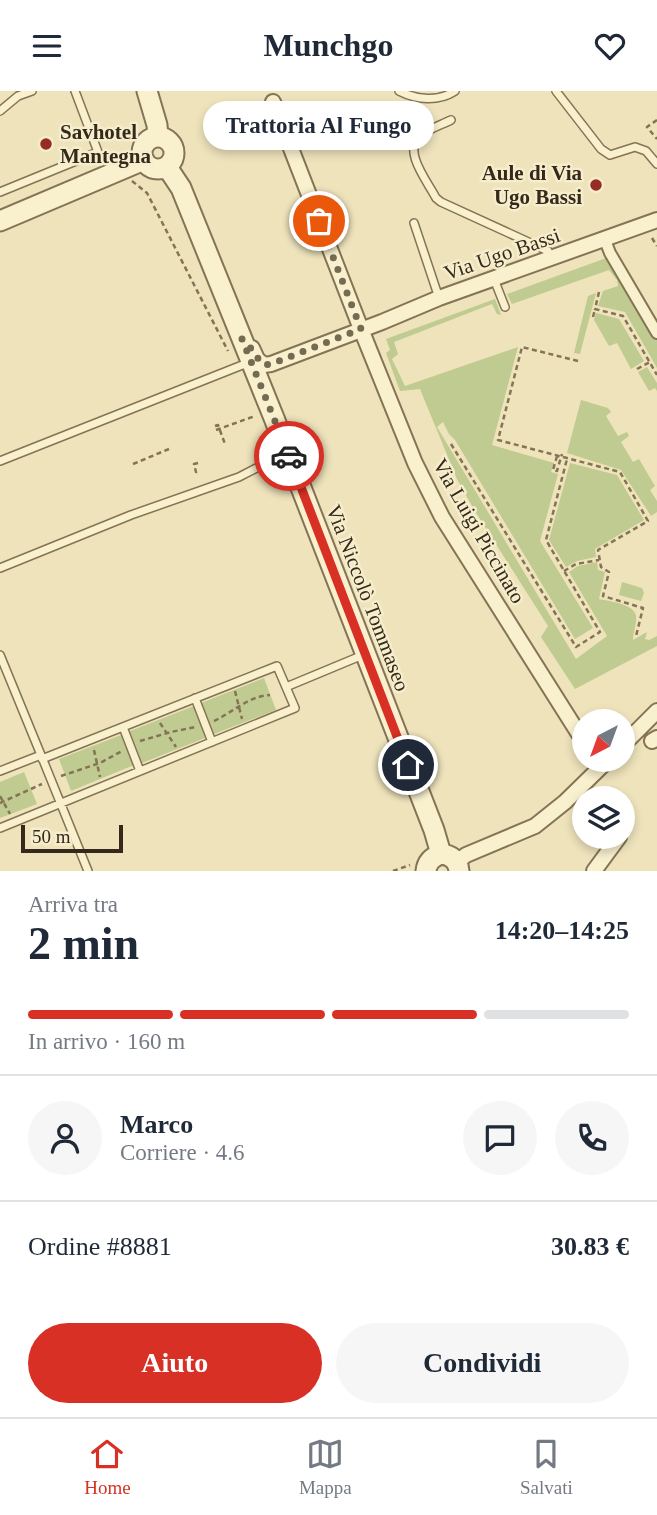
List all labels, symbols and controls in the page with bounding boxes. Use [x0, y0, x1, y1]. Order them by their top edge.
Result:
icon: menu [28, 27, 66, 65]
text: Munchgo [264, 27, 393, 63]
icon: heart [591, 27, 629, 65]
callout: Trattoria Al Fungo [204, 102, 434, 151]
text: Trattoria Al Fungo [225, 113, 412, 138]
place label: Savhotel Mantegna [60, 120, 151, 168]
marker: Savhotel Mantegna [38, 136, 54, 152]
place label: Aule di Via Ugo Bassi [482, 161, 582, 209]
marker: Aule di Via Ugo Bassi [588, 177, 604, 193]
pin [289, 191, 349, 251]
icon: bag [300, 202, 338, 240]
street label: Via Ugo Bassi [441, 223, 563, 285]
courier [254, 421, 324, 491]
icon: car [270, 437, 308, 475]
street label: Via Luigi Piccinato [428, 454, 530, 608]
street label: Via Niccolò Tommaseo [321, 502, 415, 694]
north arrow [572, 709, 635, 772]
map controls [572, 709, 635, 849]
pin [378, 735, 438, 795]
icon: home [389, 746, 427, 784]
button: layers [572, 786, 635, 849]
scale bar [21, 822, 122, 854]
text: 50 m [32, 826, 71, 847]
text: Arriva tra [28, 892, 118, 917]
text: 14:20–14:25 [495, 916, 629, 945]
text: 2 min [28, 918, 139, 969]
text: In arrivo · 160 m [28, 1029, 185, 1054]
button: person [28, 1101, 102, 1175]
button: chat [463, 1101, 537, 1175]
button: phone [555, 1101, 629, 1175]
text: Marco [120, 1110, 193, 1139]
text: Corriere · 4.6 [120, 1140, 245, 1165]
text: Ordine #8881 [28, 1232, 172, 1261]
text: 30.83 € [551, 1232, 629, 1261]
button: Aiuto [28, 1323, 322, 1403]
button: Condividi [336, 1323, 629, 1403]
tab: Home [84, 1435, 131, 1499]
tab: Mappa [299, 1435, 352, 1499]
tab: Salvati [520, 1435, 573, 1499]

